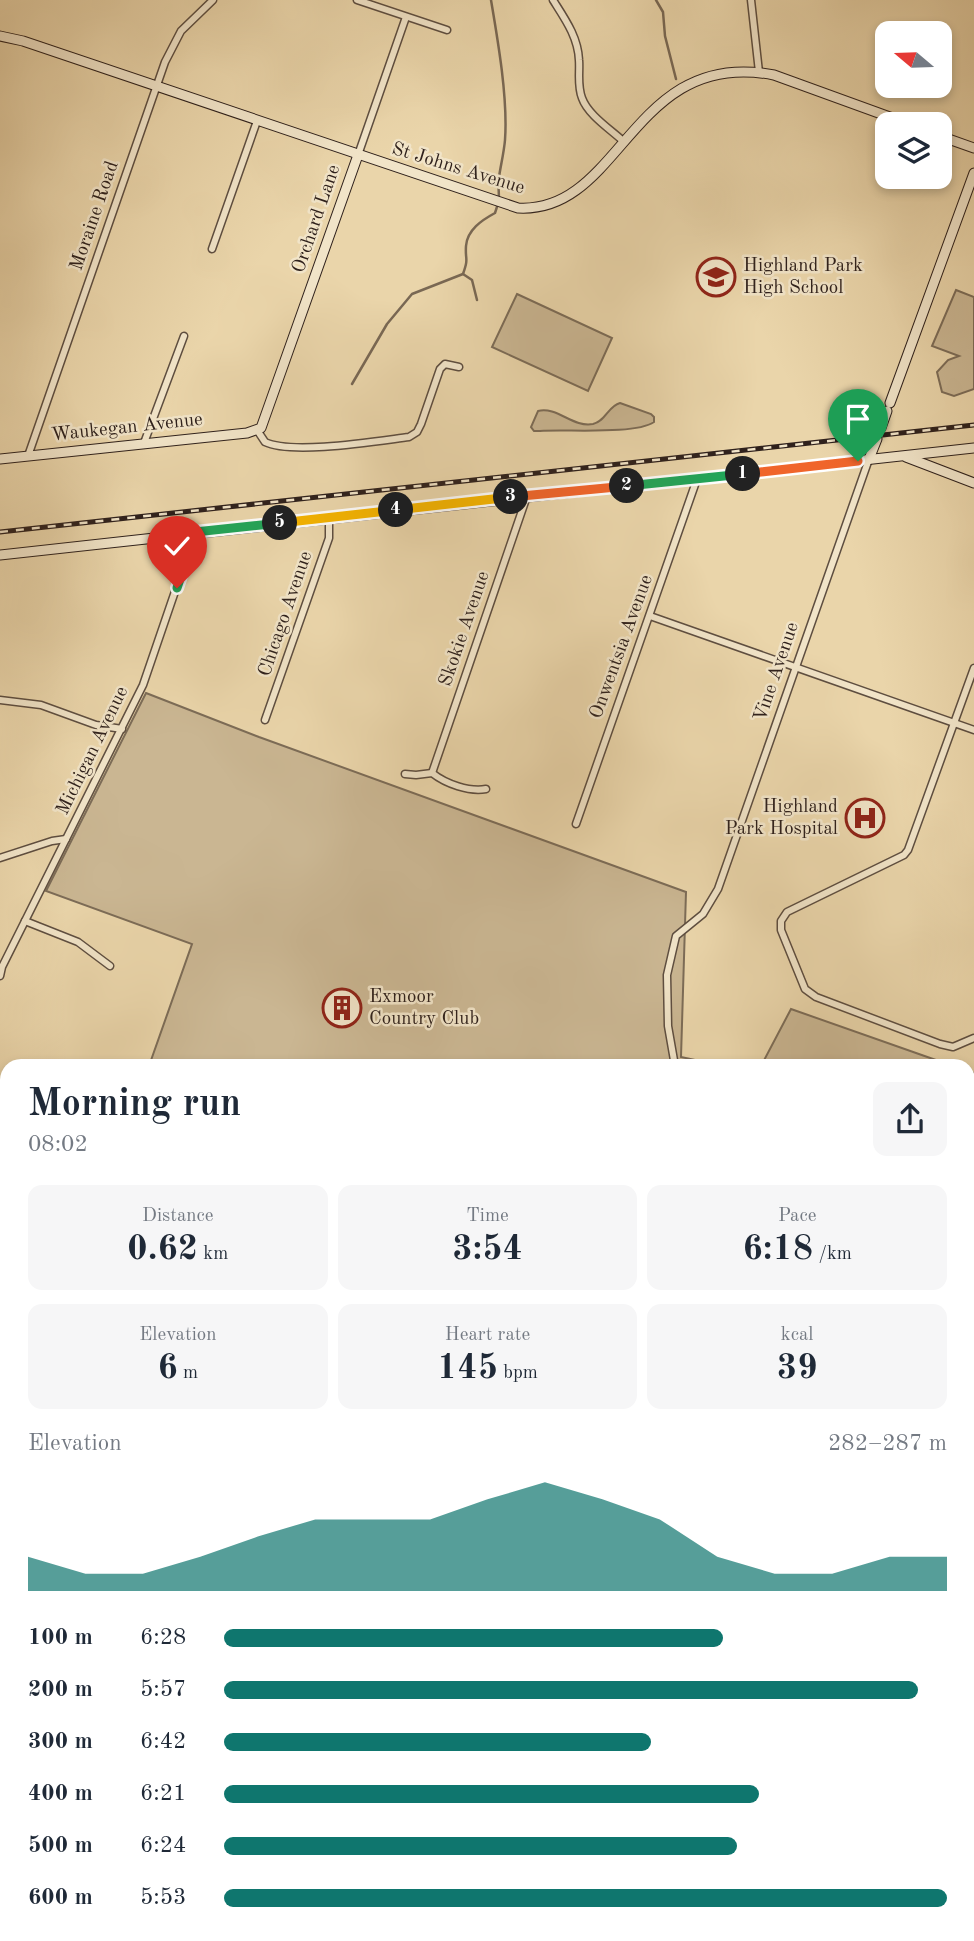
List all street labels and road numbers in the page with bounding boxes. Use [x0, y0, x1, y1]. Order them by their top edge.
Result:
street label: St Johns Avenue [389, 140, 527, 198]
street label: Moraine Road [67, 159, 123, 273]
street label: Orchard Lane [290, 162, 344, 276]
street label: Waukegan Avenue [50, 411, 204, 445]
street label: Chicago Avenue [256, 549, 316, 679]
street label: Skokie Avenue [436, 569, 494, 689]
street label: Onwentsia Avenue [587, 573, 657, 721]
street label: Vine Avenue [751, 620, 803, 724]
street label: Michigan Avenue [54, 684, 132, 818]

